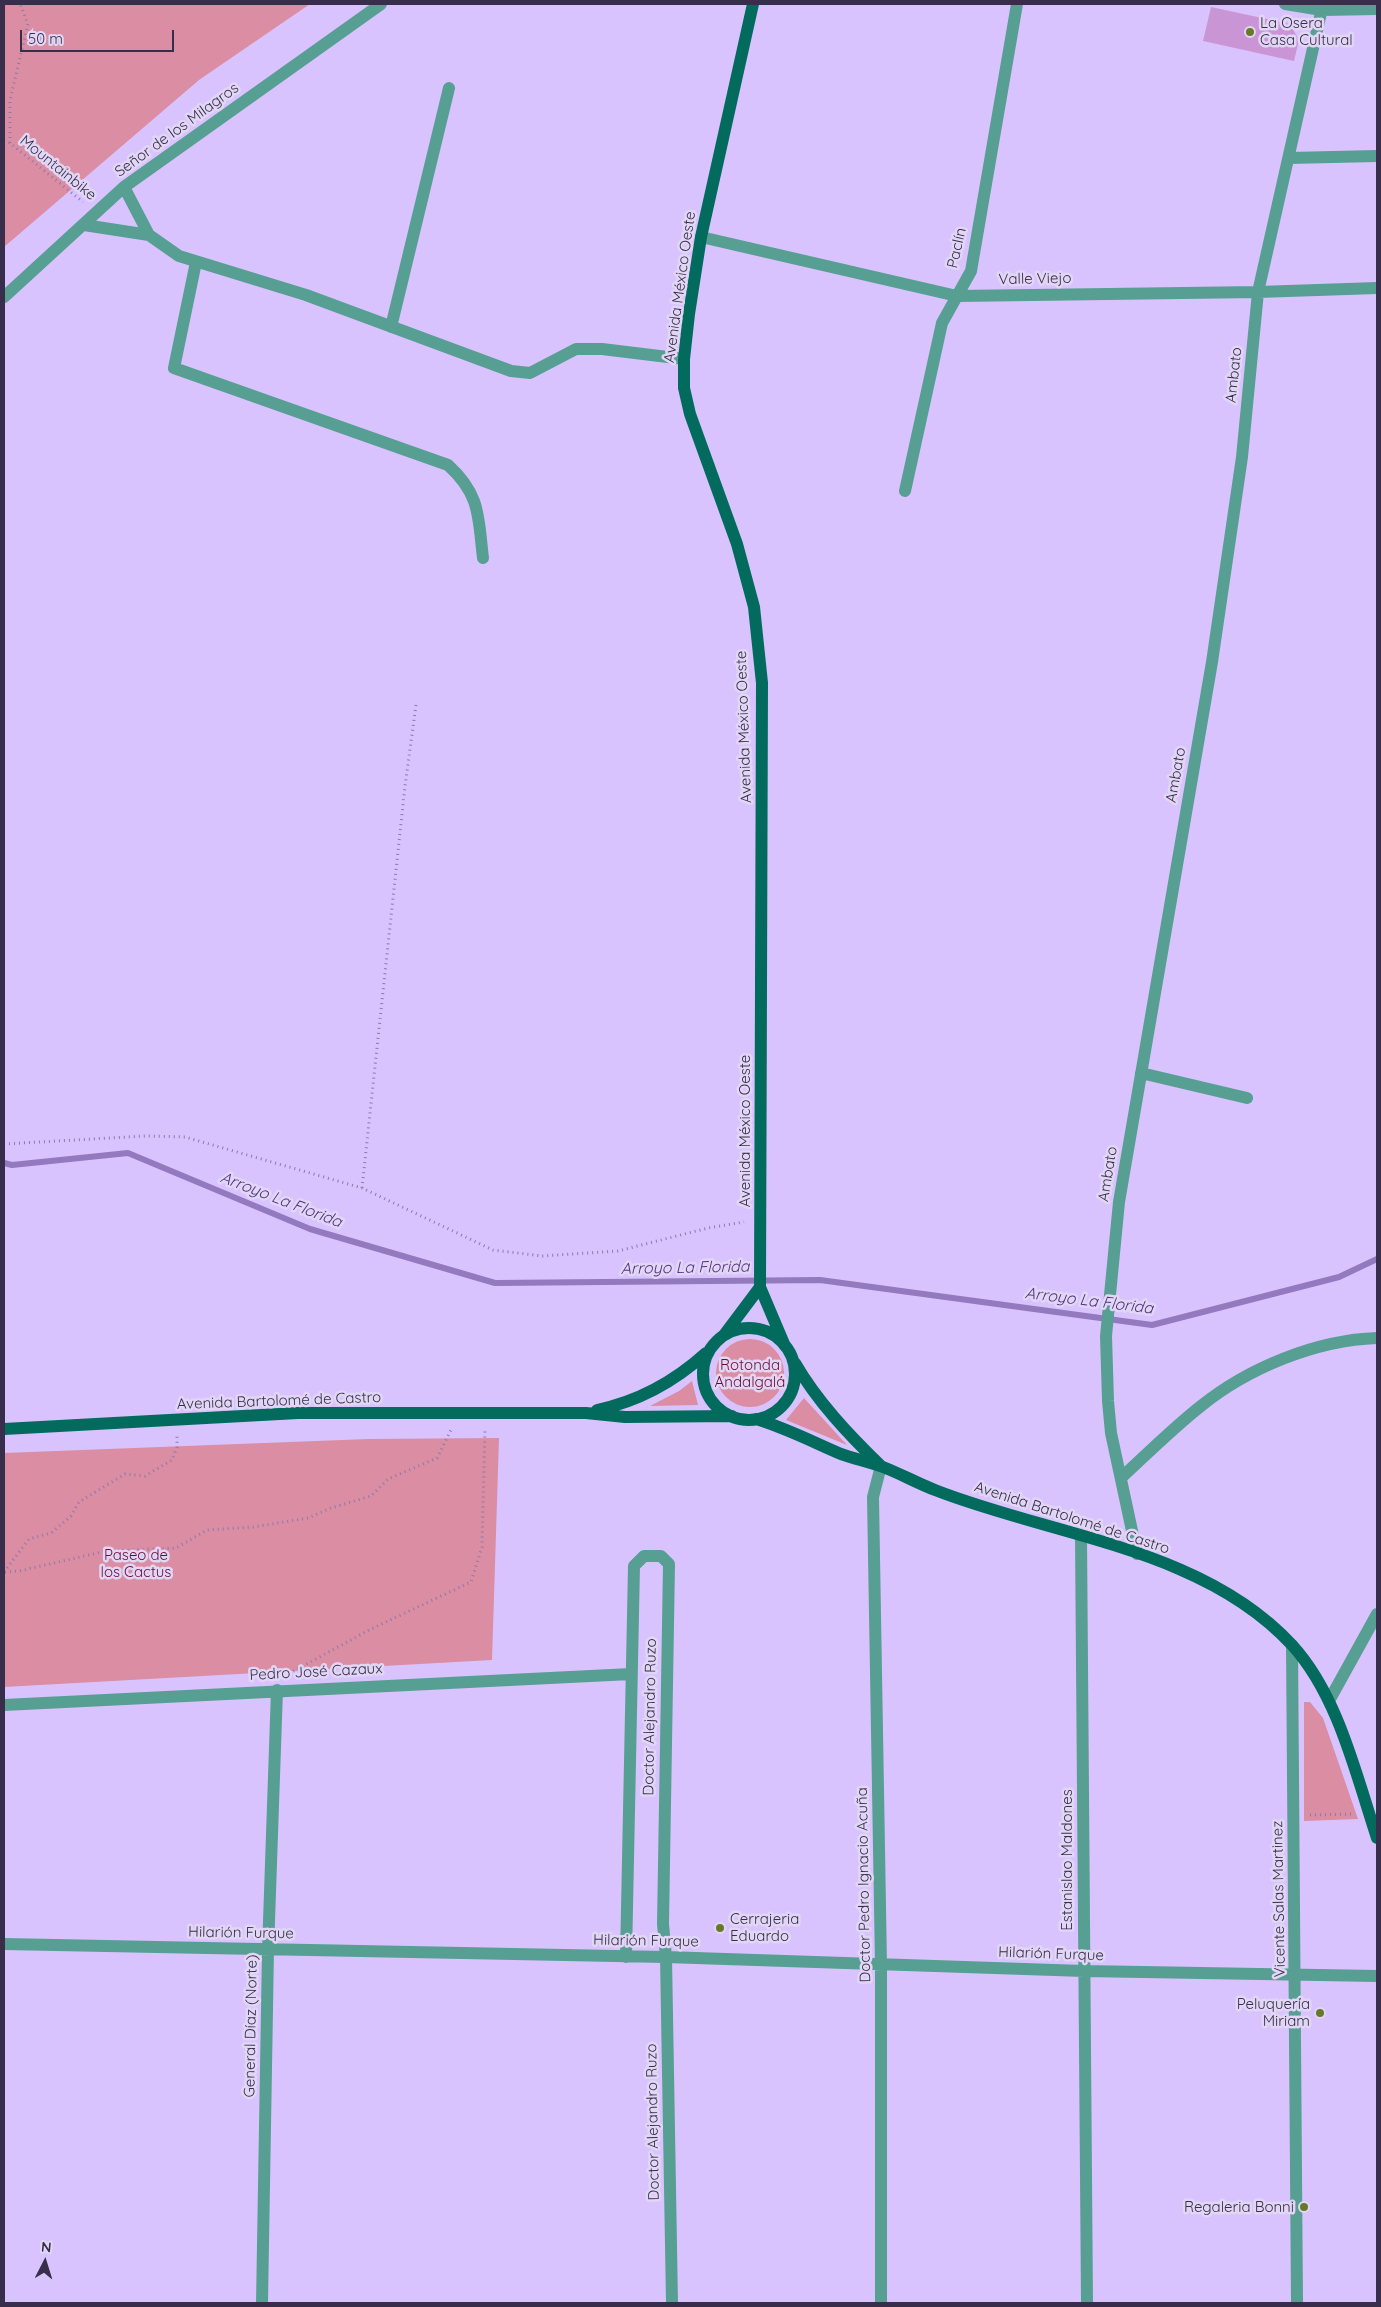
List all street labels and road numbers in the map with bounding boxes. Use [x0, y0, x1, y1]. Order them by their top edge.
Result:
street label: Señor de los Milagros [112, 79, 242, 181]
street label: Mountainbike [16, 132, 100, 204]
street label: Avenida México Oeste [660, 210, 700, 364]
street label: Paclín [944, 226, 970, 270]
street label: Valle Viejo [998, 269, 1072, 289]
street label: Ambato [1222, 346, 1246, 404]
street label: Avenida México Oeste [732, 650, 756, 804]
street label: Ambato [1162, 746, 1190, 804]
street label: Avenida México Oeste [736, 1055, 754, 1207]
street label: Ambato [1095, 1145, 1121, 1203]
street label: Avenida Bartolomé de Castro [177, 1388, 381, 1414]
street label: Avenida Bartolomé de Castro [972, 1478, 1172, 1558]
street label: Doctor Alejandro Ruzo [640, 1638, 660, 1796]
street label: Pedro José Cazaux [249, 1660, 383, 1684]
street label: Doctor Pedro Ignacio Acuña [853, 1787, 875, 1983]
street label: Estanislao Maldones [1058, 1789, 1076, 1931]
street label: Vicente Salas Martinez [1269, 1820, 1289, 1978]
street label: Hilarión Furque [188, 1923, 294, 1943]
street label: Hilarión Furque [593, 1931, 699, 1951]
street label: Hilarión Furque [998, 1943, 1104, 1965]
street label: General Díaz (Norte) [241, 1954, 261, 2098]
street label: Doctor Alejandro Ruzo [643, 2043, 663, 2201]

